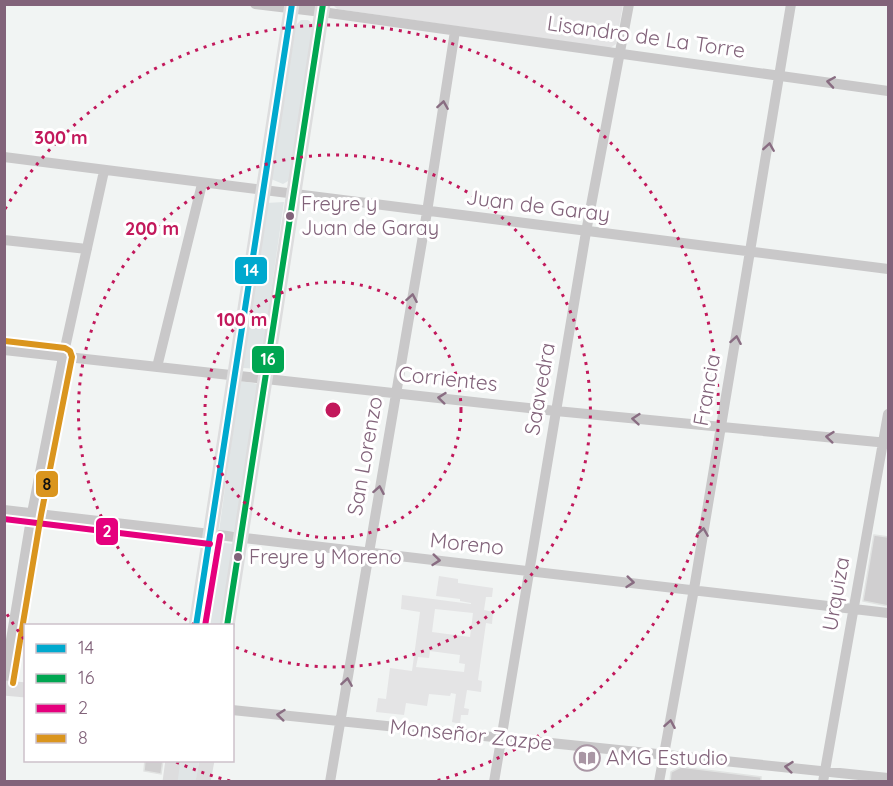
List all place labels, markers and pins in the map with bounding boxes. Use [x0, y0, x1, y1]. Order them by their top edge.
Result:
place label: Freyre y Juan de Garay [301, 191, 439, 240]
marker: Freyre y Juan de Garay [284, 210, 296, 222]
centre of rings [323, 400, 343, 420]
place label: Freyre y Moreno [249, 544, 402, 569]
marker: Freyre y Moreno [232, 551, 244, 563]
library icon: AMG Estudio [572, 743, 602, 773]
place label: AMG Estudio [606, 744, 728, 770]

